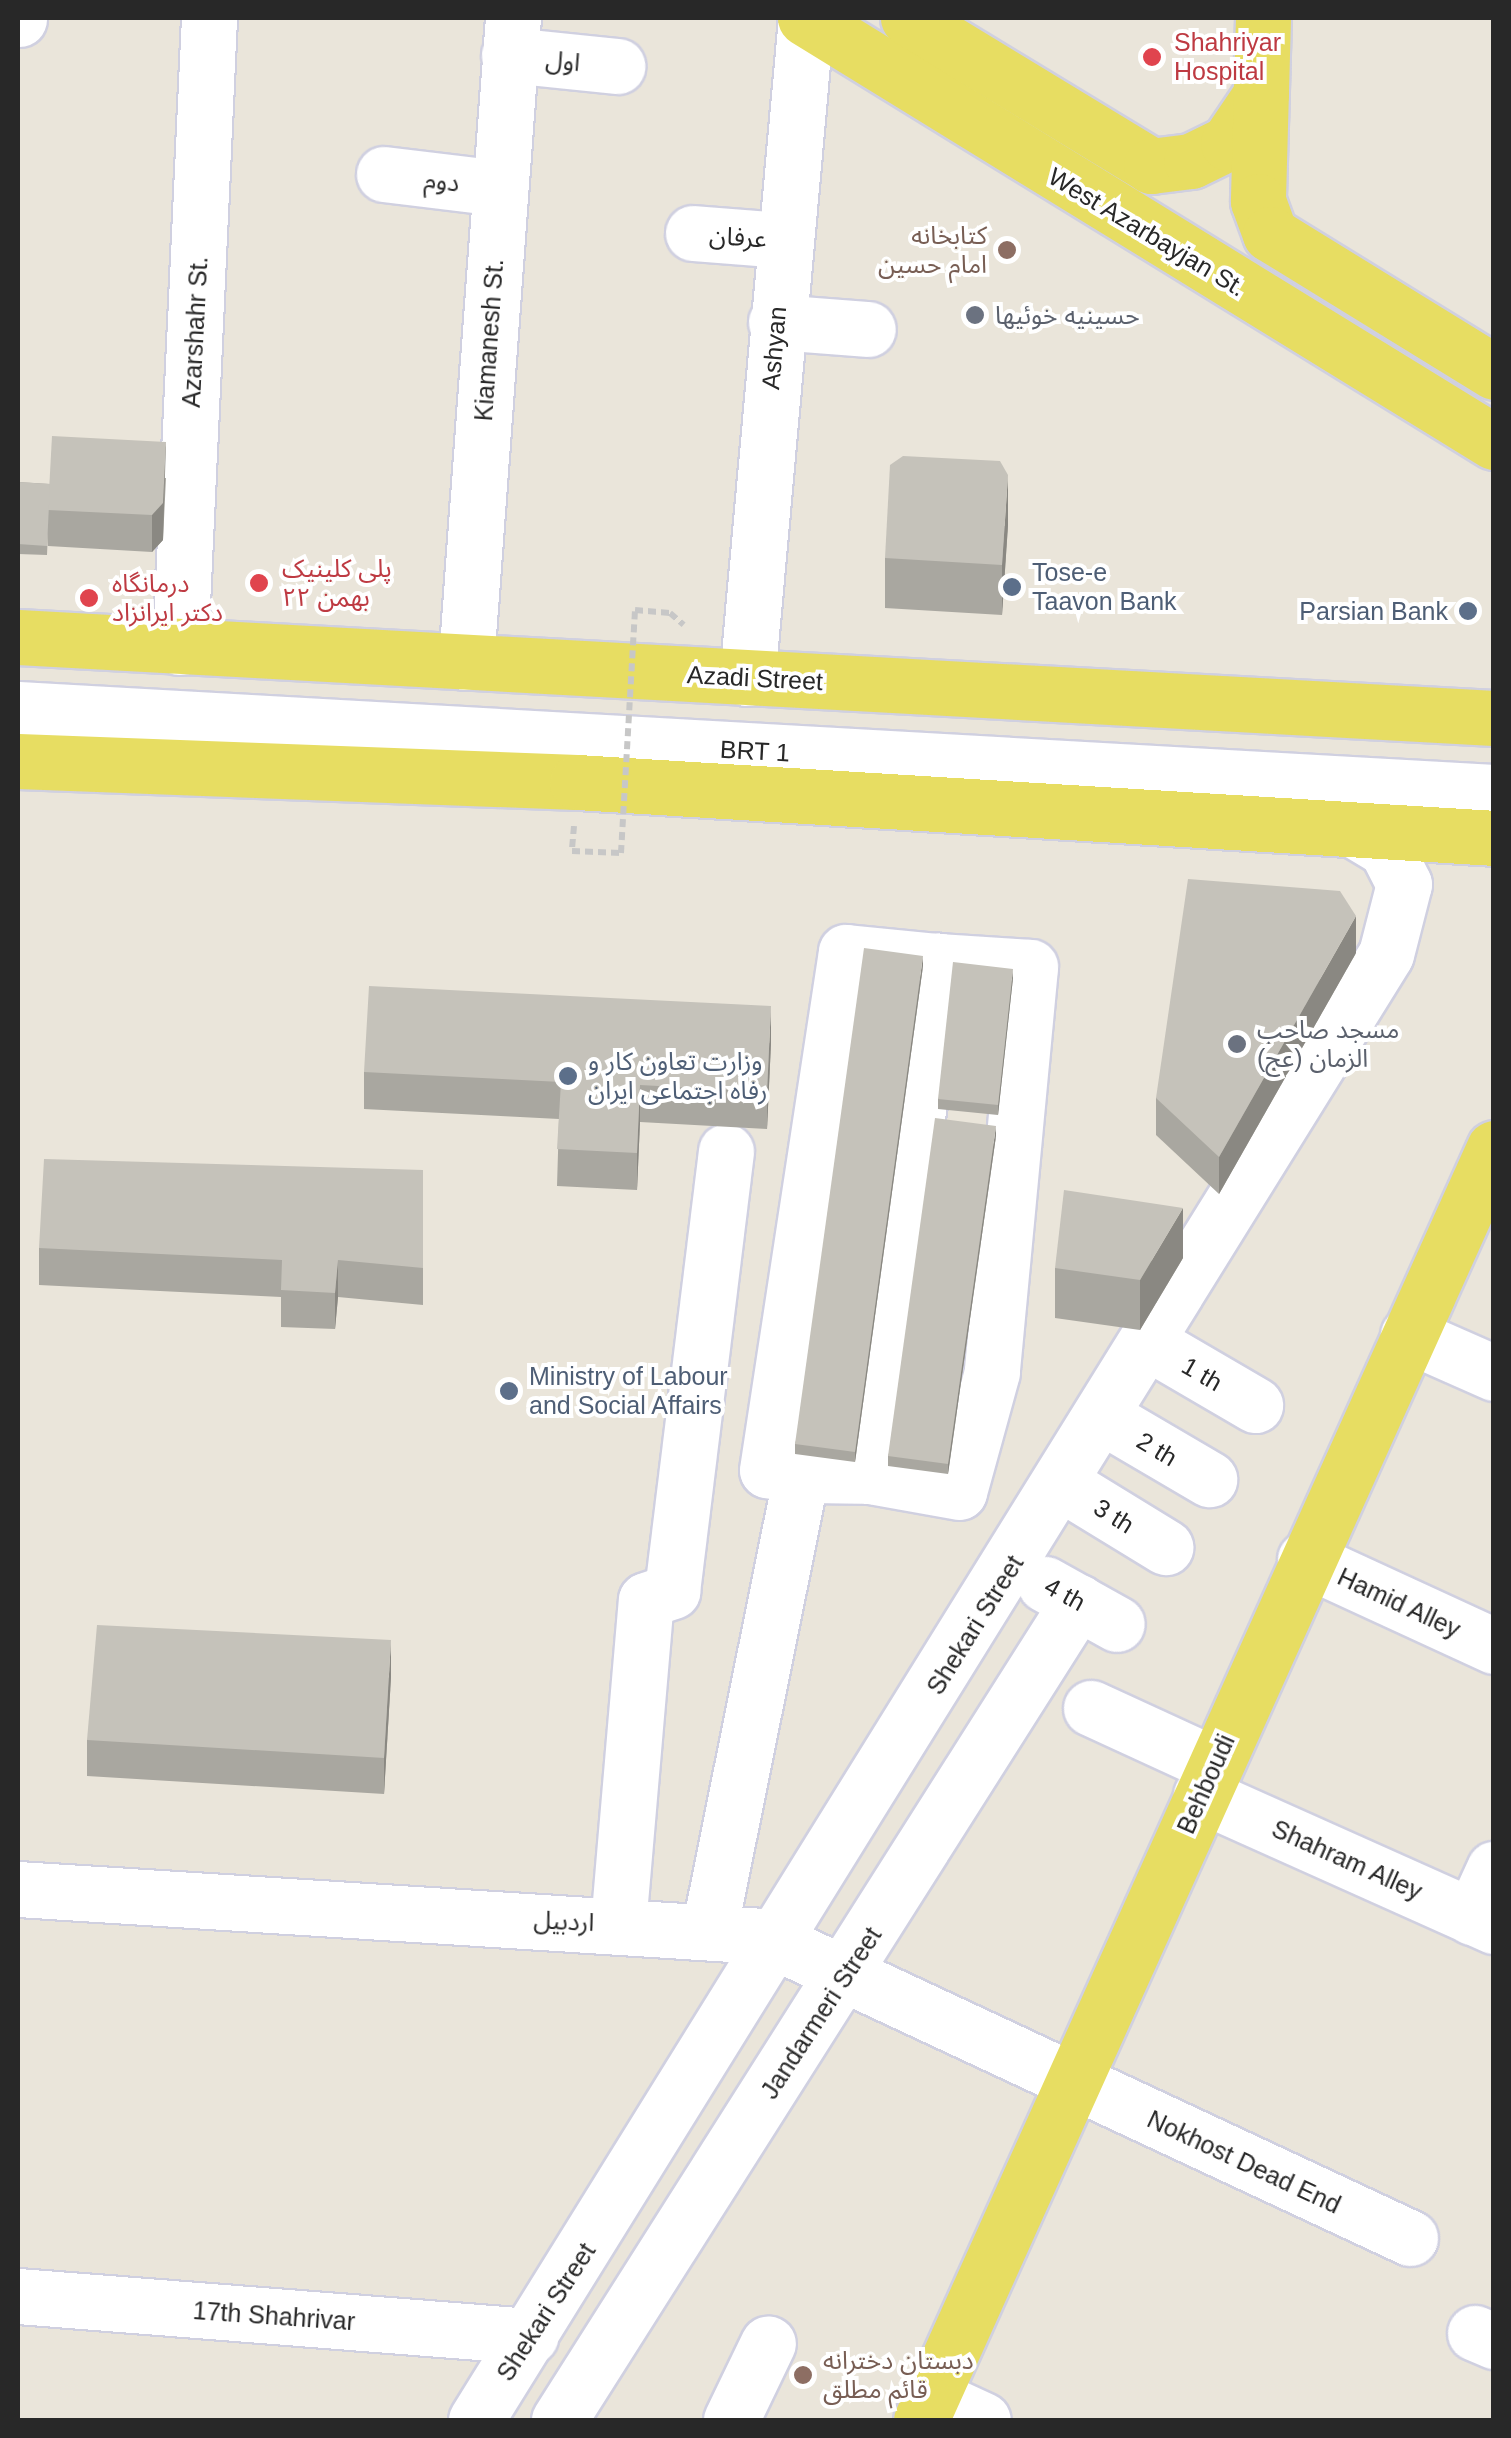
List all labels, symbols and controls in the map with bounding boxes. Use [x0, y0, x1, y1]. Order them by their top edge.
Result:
place label: Shahriyar Hospital [1174, 28, 1281, 87]
street label: اول [544, 44, 582, 78]
marker: Shahriyar Hospital [1139, 44, 1165, 70]
street label: West Azarbayjan St. [1042, 161, 1252, 303]
street label: دوم [423, 164, 461, 198]
street label: عرفان [708, 220, 768, 254]
place label: کتابخانه امام حسین [878, 221, 987, 280]
marker: کتابخانه امام حسین [996, 239, 1018, 261]
street label: Azarshahr St. [176, 256, 214, 408]
street label: Kiamanesh St. [468, 258, 510, 422]
place label: حسینیه خوئیها [995, 300, 1140, 330]
marker: حسینیه خوئیها [964, 304, 986, 326]
street label: Ashyan [755, 305, 793, 391]
place label: پلی کلینیک ۲۲ بهمن [282, 554, 392, 613]
place label: Tose-e Taavon Bank [1032, 558, 1177, 617]
place label: درمانگاه دکتر ایرانزاد [112, 569, 223, 628]
marker: پلی کلینیک ۲۲ بهمن [246, 570, 272, 596]
marker: Tose-e Taavon Bank [1001, 576, 1023, 598]
marker: درمانگاه دکتر ایرانزاد [76, 585, 102, 611]
place label: Parsian Bank [1299, 596, 1448, 626]
marker: Parsian Bank [1457, 600, 1479, 622]
street label: Azadi Street [686, 659, 824, 697]
street label: BRT 1 [719, 734, 791, 768]
place label: مسجد صاحب الزمان (عج) [1257, 1015, 1399, 1074]
marker: مسجد صاحب الزمان (عج) [1226, 1033, 1248, 1055]
place label: وزارت تعاون کار و رفاه اجتماعی ایران [588, 1047, 767, 1106]
marker: وزارت تعاون کار و رفاه اجتماعی ایران [557, 1065, 579, 1087]
street label: 1 th [1176, 1351, 1228, 1397]
place label: Ministry of Labour and Social Affairs [529, 1362, 728, 1421]
marker: Ministry of Labour and Social Affairs [498, 1380, 520, 1402]
street label: 2 th [1131, 1425, 1183, 1473]
street label: 3 th [1088, 1492, 1140, 1540]
street label: Shekari Street [920, 1550, 1030, 1700]
street label: Hamid Alley [1332, 1561, 1466, 1645]
street label: 4 th [1039, 1571, 1091, 1617]
street label: Behboudi [1171, 1730, 1241, 1838]
street label: Shahram Alley [1267, 1813, 1427, 1907]
street label: اردبیل [533, 1904, 595, 1938]
street label: Jandarmeri Street [754, 1922, 888, 2104]
street label: Nokhost Dead End [1143, 2104, 1345, 2220]
street label: Shekari Street [490, 2237, 602, 2387]
street label: 17th Shahrivar [192, 2295, 356, 2337]
place label: دبستان دخترانه قائم مطلق [823, 2346, 974, 2405]
marker: دبستان دخترانه قائم مطلق [792, 2364, 814, 2386]

